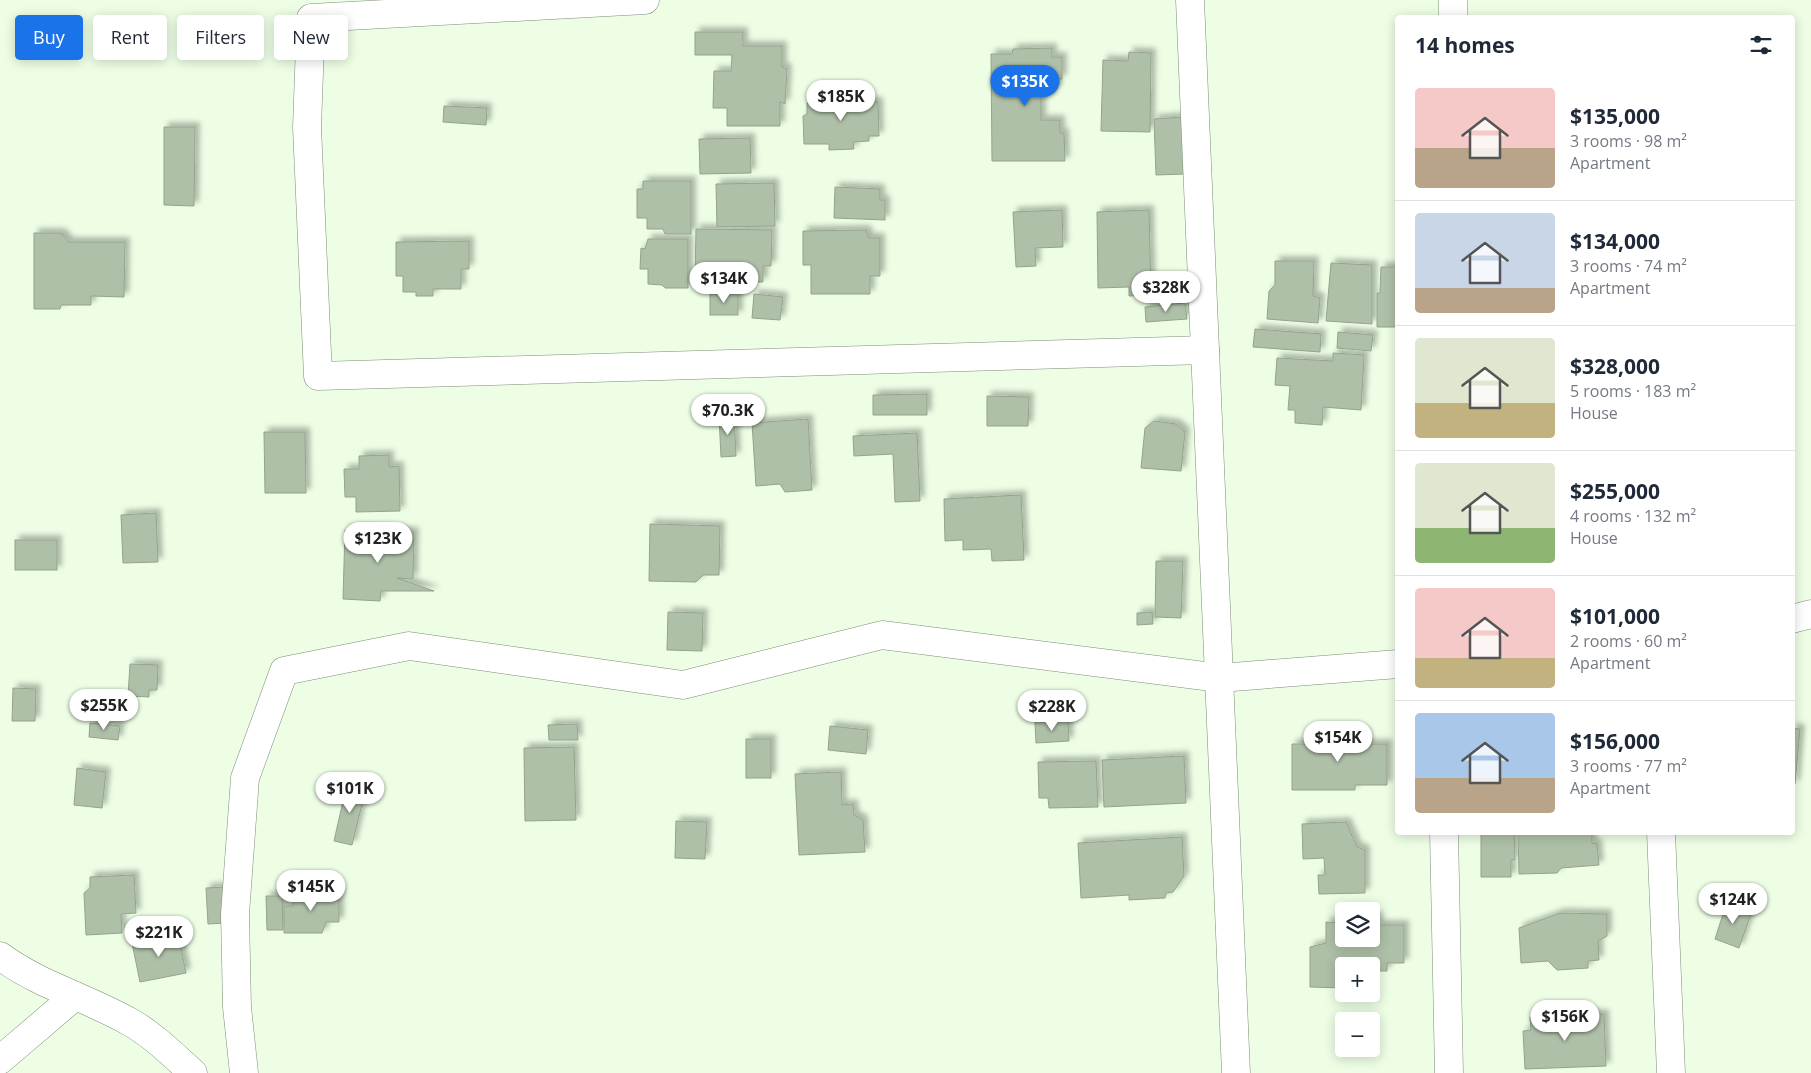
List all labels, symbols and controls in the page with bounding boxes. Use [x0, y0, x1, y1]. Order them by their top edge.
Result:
chip: Buy [15, 15, 83, 60]
chip: Rent [93, 15, 167, 60]
chip: Filters [177, 15, 264, 60]
chip: New [274, 15, 348, 60]
text: 14 homes [1415, 31, 1515, 59]
icon: filters [1747, 31, 1775, 59]
pin: $135K [990, 64, 1060, 107]
text: $135K [1001, 70, 1049, 92]
pin: $185K [806, 80, 876, 122]
text: $185K [817, 85, 865, 107]
text: $135,000 [1570, 102, 1660, 130]
icon: home [1455, 108, 1515, 168]
text: 3 rooms · 98 m² [1570, 130, 1687, 152]
text: Apartment [1570, 152, 1650, 174]
text: $134,000 [1570, 227, 1660, 255]
icon: home [1455, 233, 1515, 293]
text: 3 rooms · 74 m² [1570, 255, 1687, 277]
pin: $134K [689, 262, 759, 304]
text: $134K [700, 267, 748, 289]
pin: $328K [1131, 270, 1201, 313]
text: $328K [1142, 276, 1190, 298]
text: Apartment [1570, 277, 1650, 299]
text: $328,000 [1570, 352, 1660, 380]
icon: home [1455, 358, 1515, 418]
text: 5 rooms · 183 m² [1570, 380, 1696, 402]
pin: $70.3K [687, 394, 769, 436]
text: $70.3K [702, 399, 754, 421]
text: House [1570, 402, 1618, 424]
text: $255,000 [1570, 477, 1660, 505]
icon: home [1455, 483, 1515, 543]
text: 4 rooms · 132 m² [1570, 505, 1696, 527]
pin: $123K [343, 522, 413, 564]
text: $123K [354, 527, 402, 549]
text: House [1570, 527, 1618, 549]
text: $101,000 [1570, 602, 1660, 630]
icon: home [1455, 608, 1515, 668]
text: 2 rooms · 60 m² [1570, 630, 1687, 652]
text: Apartment [1570, 652, 1650, 674]
pin: $255K [69, 688, 139, 731]
pin: $228K [1017, 690, 1087, 732]
text: $255K [80, 694, 128, 716]
text: $228K [1028, 695, 1076, 717]
pin: $154K [1303, 720, 1373, 763]
text: $154K [1314, 726, 1362, 748]
text: $156,000 [1570, 727, 1660, 755]
icon: home [1455, 733, 1515, 793]
text: 3 rooms · 77 m² [1570, 755, 1687, 777]
pin: $101K [315, 772, 385, 814]
text: $101K [326, 777, 374, 799]
text: Apartment [1570, 777, 1650, 799]
pin: $145K [276, 870, 346, 912]
text: $145K [287, 875, 335, 897]
pin: $124K [1698, 882, 1768, 925]
text: $124K [1709, 888, 1757, 910]
map controls [1335, 902, 1380, 1057]
button: layers [1335, 902, 1380, 947]
pin: $221K [124, 916, 194, 958]
text: $221K [135, 921, 183, 943]
button: + [1335, 957, 1380, 1002]
pin: $156K [1530, 1000, 1600, 1042]
text: $156K [1541, 1005, 1589, 1027]
button: − [1335, 1012, 1380, 1057]

